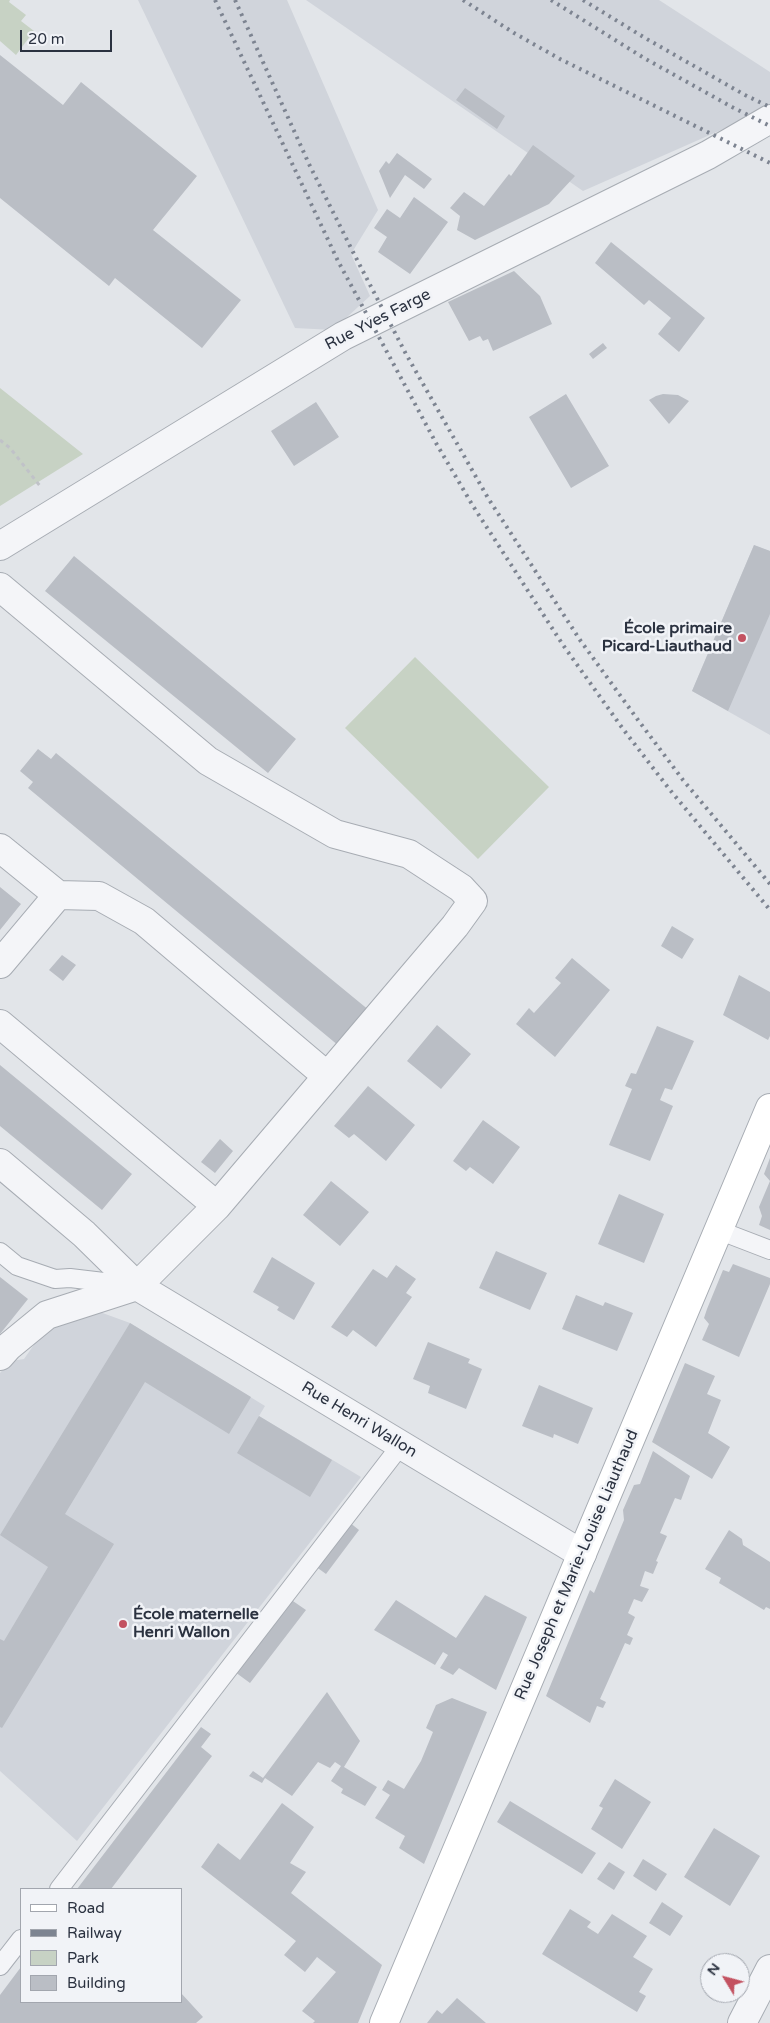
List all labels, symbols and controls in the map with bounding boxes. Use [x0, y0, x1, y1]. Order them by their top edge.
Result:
scale bar [22, 20, 115, 52]
text: 20 m [28, 30, 65, 48]
street label: Rue Yves Farge [322, 285, 434, 355]
place label: École primaire Picard-Liauthaud [602, 619, 732, 657]
marker: École primaire Picard-Liauthaud [736, 632, 748, 644]
street label: Rue Henri Wallon [298, 1378, 420, 1462]
street label: Rue Joseph et Marie-Louise Liauthaud [511, 1427, 643, 1703]
place label: École maternelle Henri Wallon [133, 1605, 259, 1643]
marker: École maternelle Henri Wallon [117, 1618, 129, 1630]
legend [20, 1888, 182, 2003]
text: Road [67, 1899, 105, 1917]
text: Railway [67, 1924, 122, 1942]
text: Park [67, 1949, 99, 1967]
north arrow [700, 1953, 750, 2003]
text: N [703, 1960, 724, 1979]
text: Building [67, 1974, 126, 1992]

